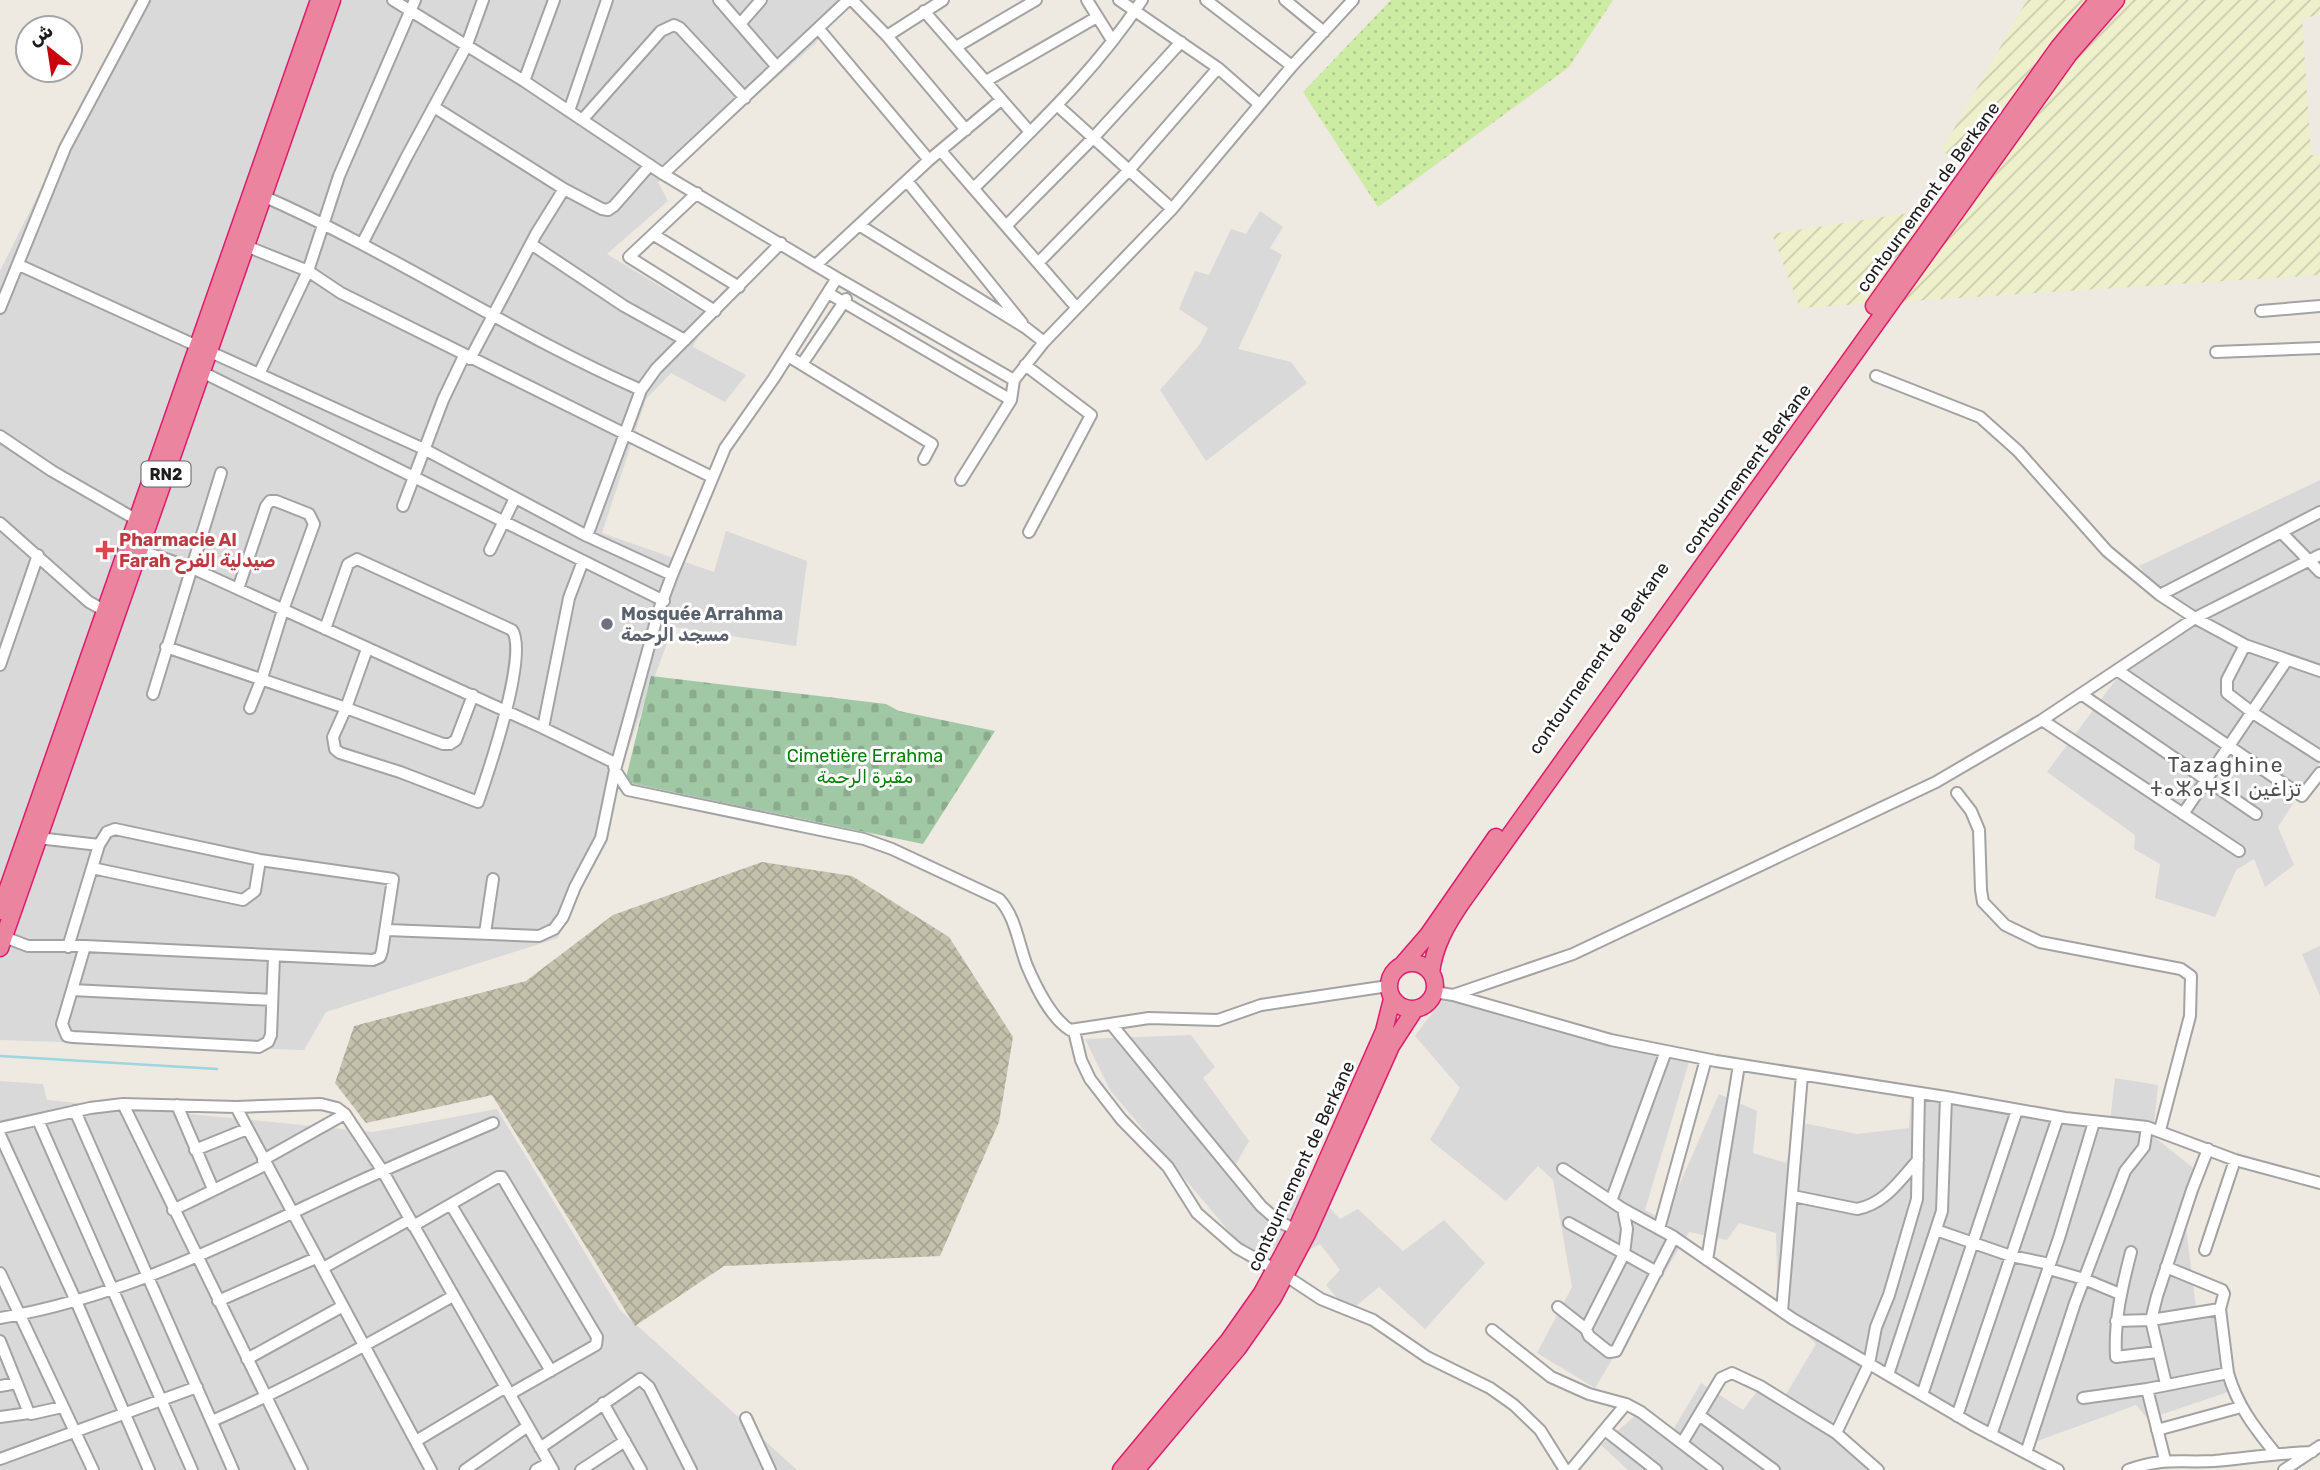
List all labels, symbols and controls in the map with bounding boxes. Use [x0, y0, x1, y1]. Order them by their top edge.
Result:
north arrow [14, 14, 84, 84]
text: ش [25, 19, 57, 51]
street label: contournement de Berkane [1852, 98, 2004, 296]
street label: contournement Berkane [1678, 380, 1816, 558]
road number: RN2 [142, 461, 190, 486]
place label: Pharmacie Al Farah صيدلية الفرح [119, 529, 275, 574]
marker: Pharmacie Al Farah صيدلية الفرح [97, 542, 113, 558]
street label: contournement de Berkane [1524, 558, 1674, 758]
place label: Mosquée Arrahma مسجد الرحمة [621, 603, 783, 646]
marker: Mosquée Arrahma مسجد الرحمة [599, 616, 615, 632]
park label: Cimetière Errahma مقبرة الرحمة [787, 745, 943, 788]
district label: Tazaghine ⵜⴰⵣⴰⵖⵉⵏ تزاغين [2151, 752, 2302, 801]
street label: contournement de Berkane [1243, 1057, 1359, 1275]

